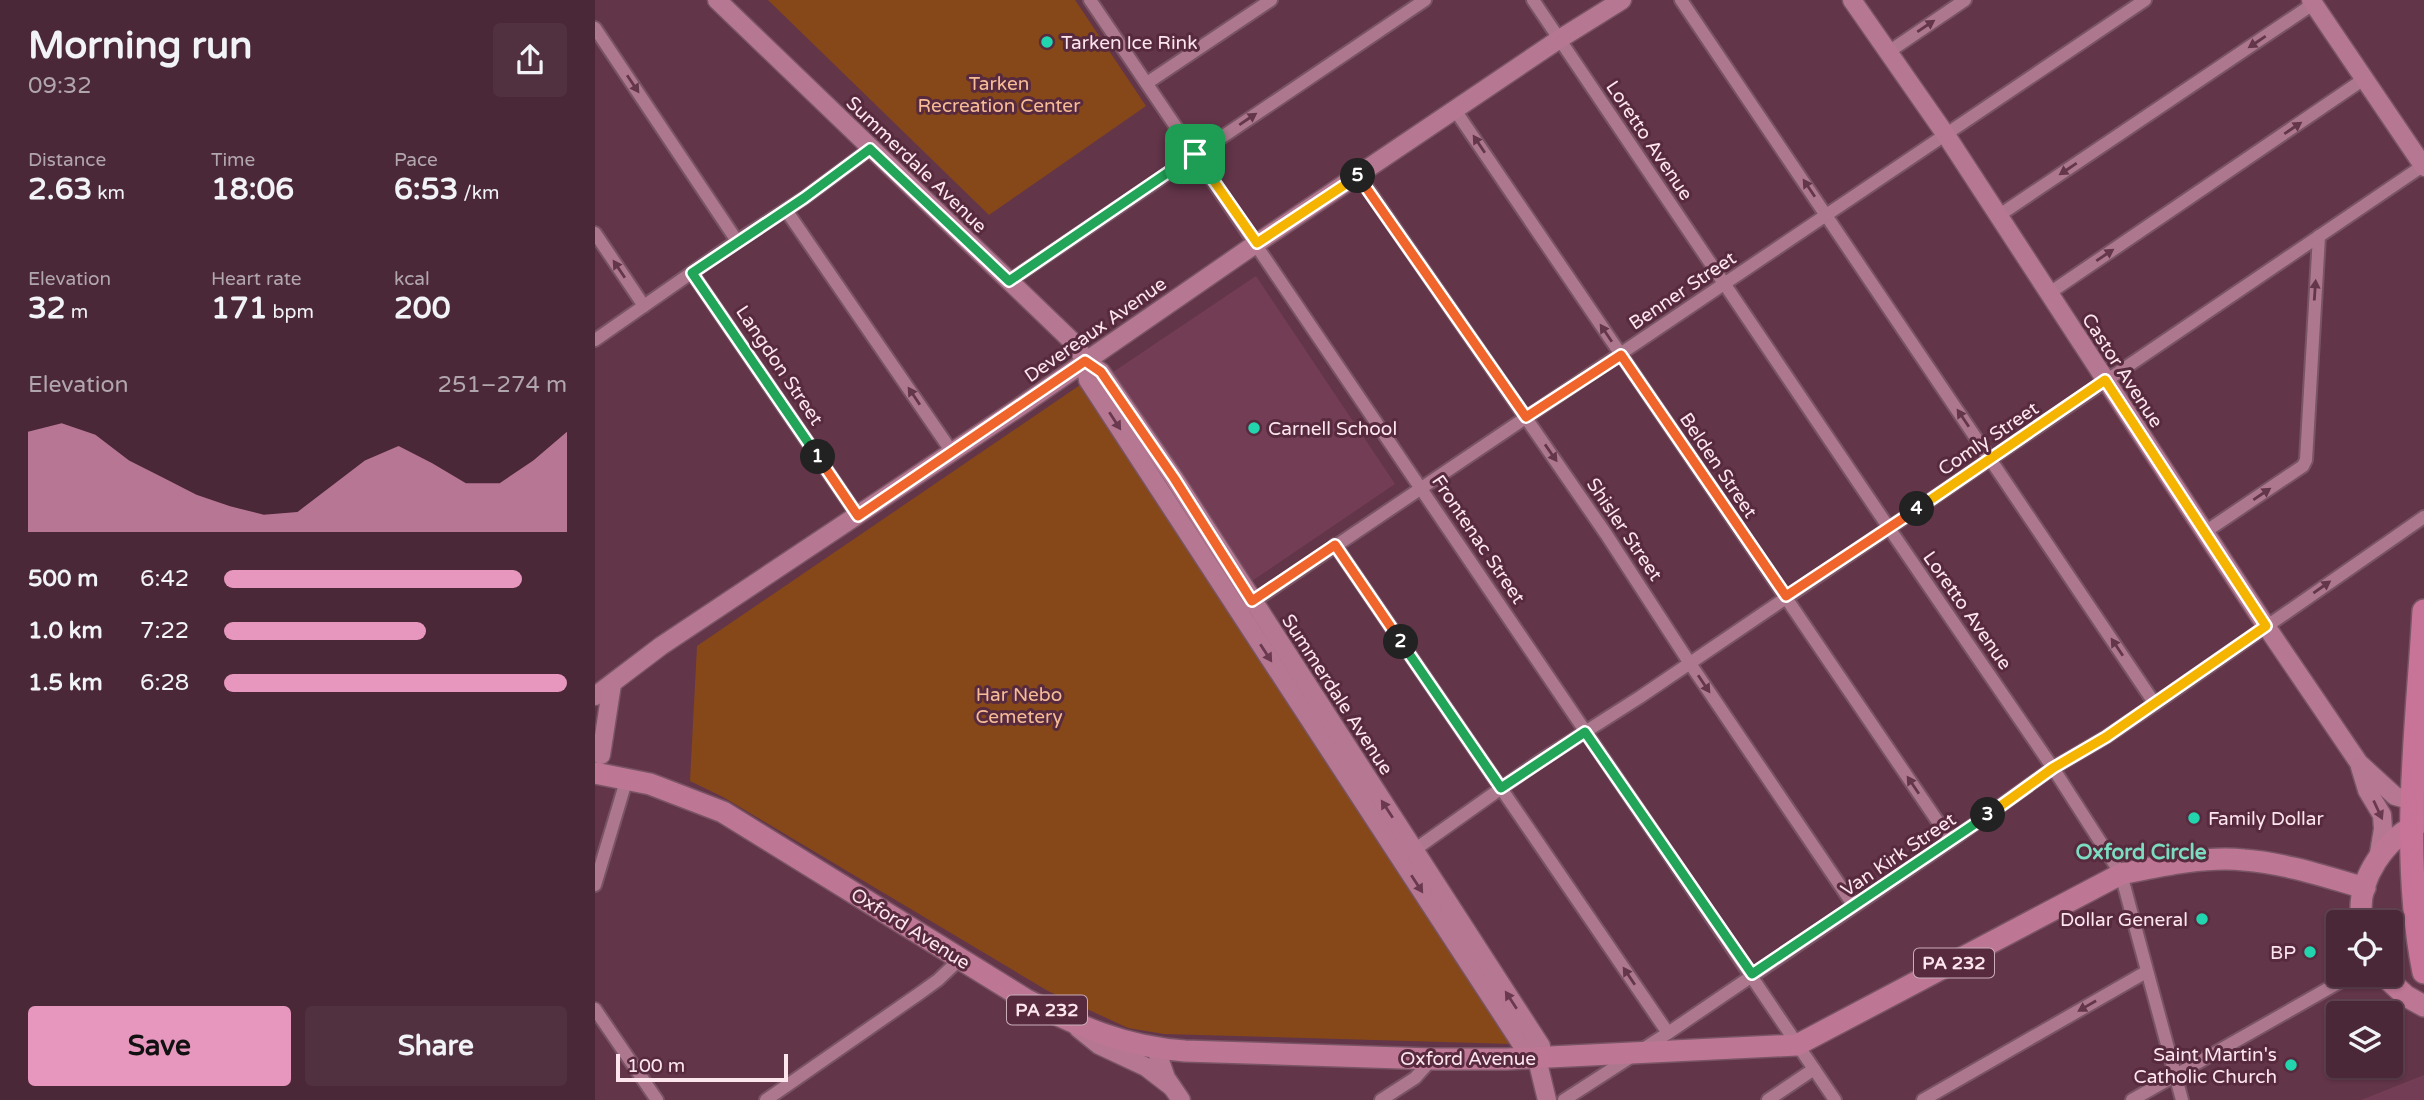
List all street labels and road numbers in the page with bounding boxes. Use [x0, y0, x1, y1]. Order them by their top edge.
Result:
street label: Loretto Avenue [1601, 77, 1697, 204]
street label: Summerdale Avenue [841, 92, 991, 238]
street label: Benner Street [1625, 247, 1740, 335]
street label: Devereaux Avenue [1020, 273, 1171, 387]
street label: Langdon Street [731, 302, 827, 430]
street label: Castor Avenue [2077, 309, 2167, 432]
street label: Comly Street [1934, 397, 2043, 480]
street label: Belden Street [1675, 409, 1761, 522]
street label: Frontenac Street [1427, 471, 1529, 608]
street label: Shisler Street [1582, 474, 1667, 585]
street label: Loretto Avenue [1918, 547, 2016, 674]
street label: Summerdale Avenue [1277, 610, 1397, 779]
street label: Van Kirk Street [1837, 808, 1960, 901]
street label: Oxford Avenue [847, 883, 974, 974]
road number: PA 232 [1914, 948, 1994, 978]
road number: PA 232 [1007, 995, 1087, 1024]
street label: Oxford Avenue [1400, 1048, 1536, 1070]

